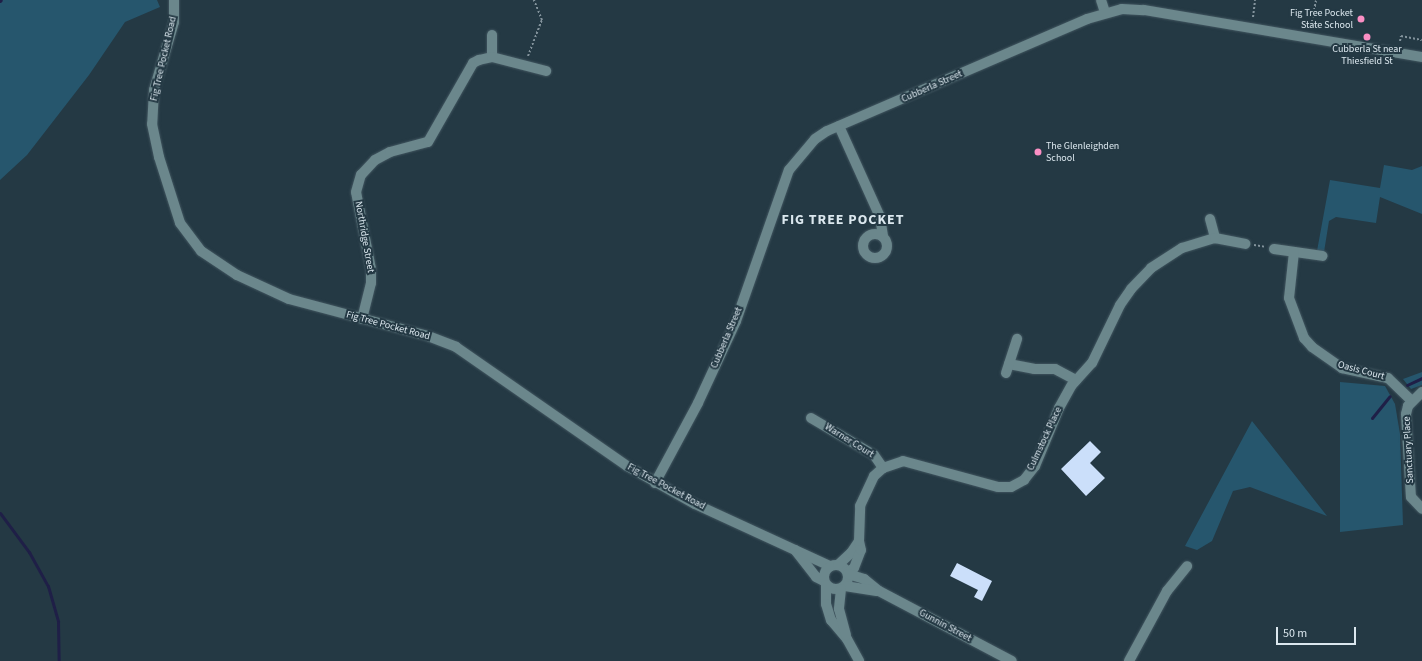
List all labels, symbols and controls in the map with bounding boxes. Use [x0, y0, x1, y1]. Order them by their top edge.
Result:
place label: Fig Tree Pocket State School [1290, 7, 1353, 30]
marker: Fig Tree Pocket State School [1356, 14, 1366, 24]
street label: Fig Tree Pocket Road [148, 16, 180, 102]
marker: Cubberla St near Thiesfield St [1362, 32, 1372, 42]
place label: Cubberla St near Thiesfield St [1332, 43, 1402, 66]
street label: Cubberla Street [900, 68, 964, 106]
place label: The Glenleighden School [1046, 140, 1119, 164]
marker: The Glenleighden School [1033, 147, 1043, 157]
street label: Northridge Street [352, 200, 376, 274]
district label: FIG TREE POCKET [782, 212, 904, 228]
street label: Cubberla Street [709, 306, 745, 370]
street label: Fig Tree Pocket Road [345, 309, 431, 343]
street label: Oasis Court [1336, 359, 1386, 383]
street label: Culmstock Place [1025, 405, 1065, 473]
street label: Sanctuary Place [1401, 416, 1417, 484]
street label: Warner Court [822, 421, 876, 461]
street label: Fig Tree Pocket Road [625, 461, 707, 513]
street label: Gunnin Street [917, 607, 973, 645]
scale bar [1278, 619, 1358, 645]
text: 50 m [1283, 625, 1307, 642]

